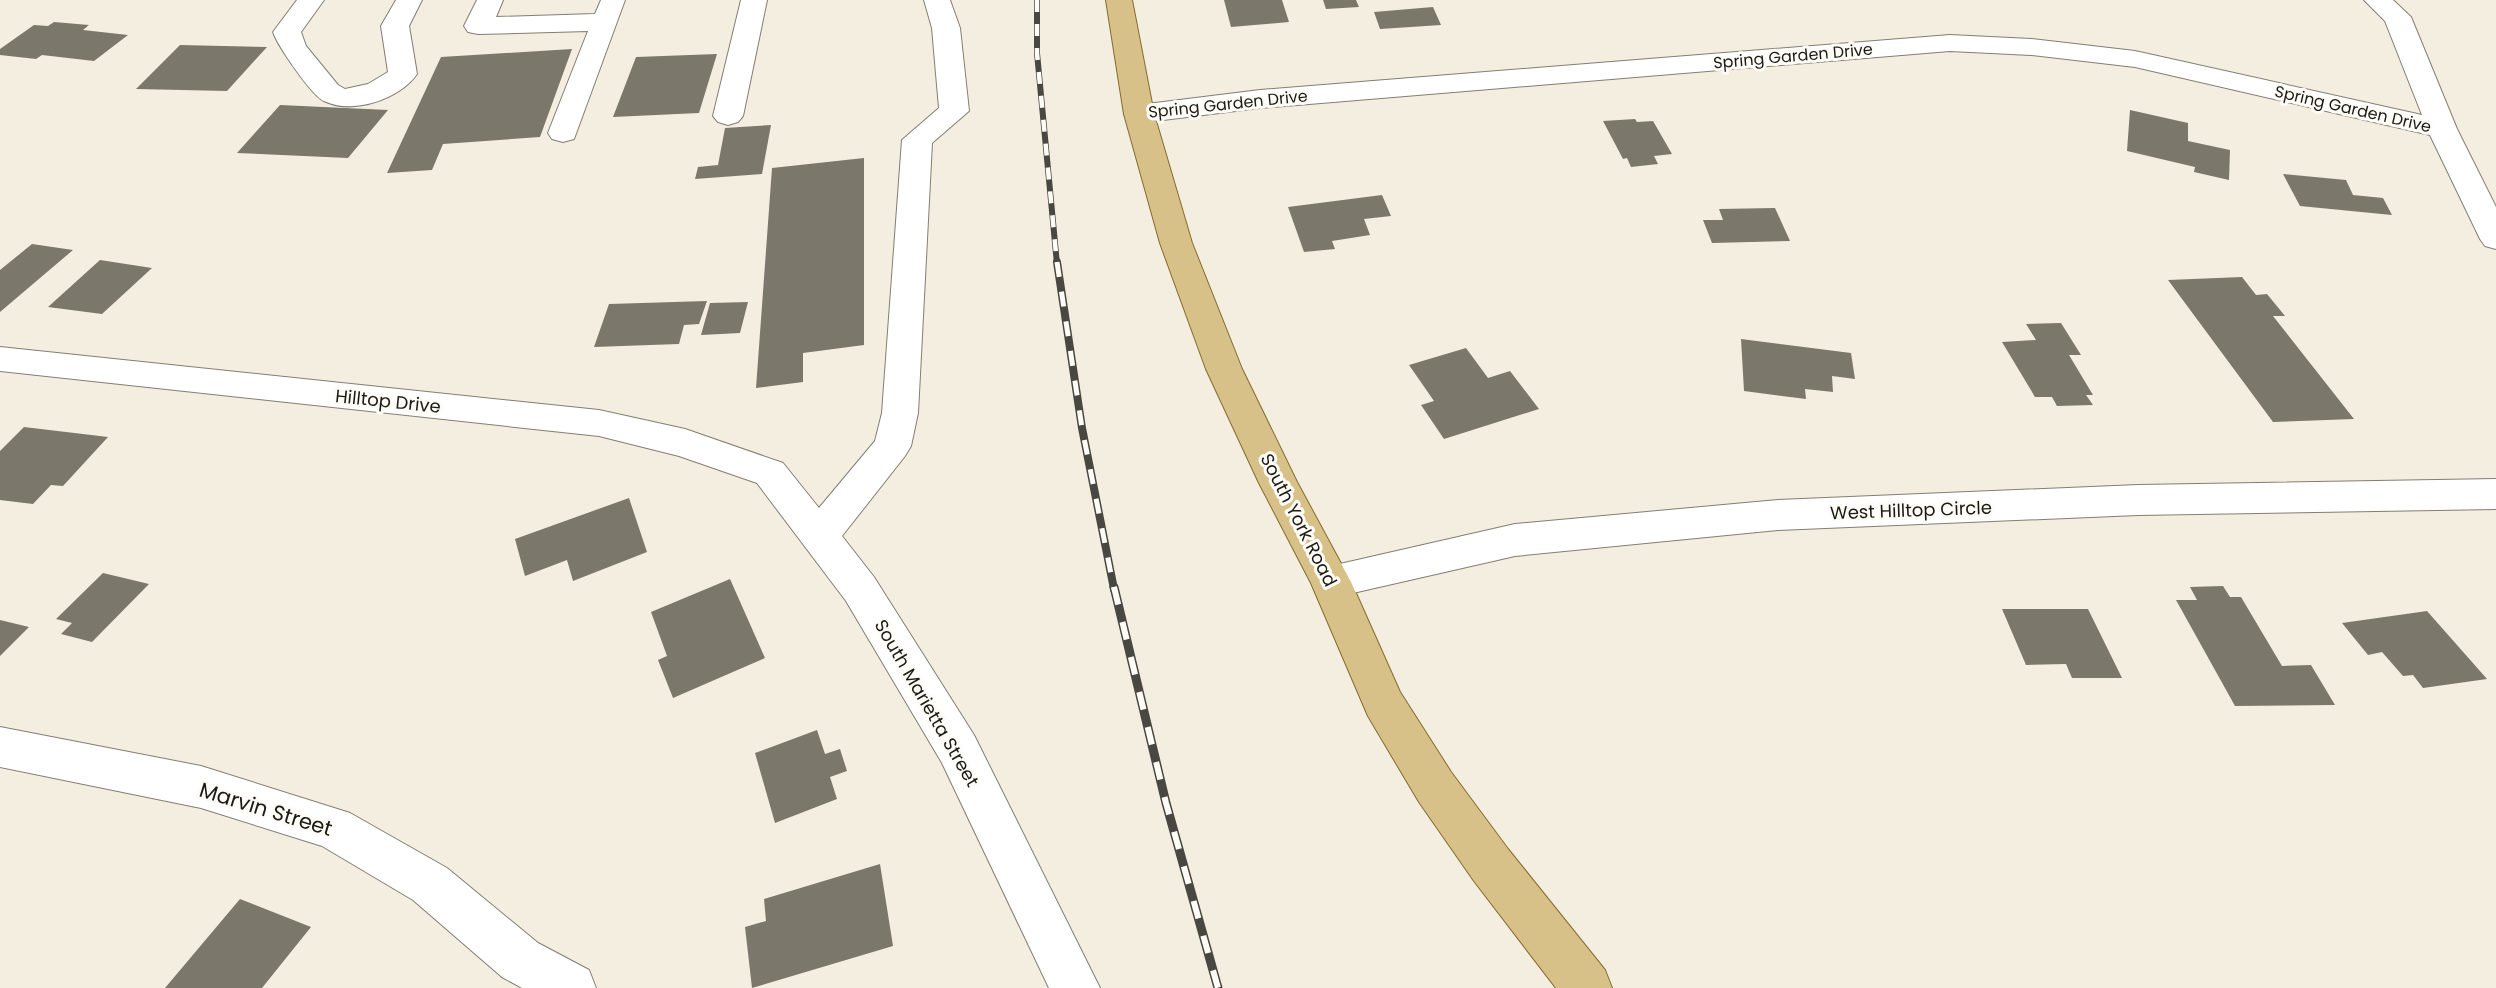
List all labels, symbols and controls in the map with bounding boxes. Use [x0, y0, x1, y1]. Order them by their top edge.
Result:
street label: Spring Garden Drive [1712, 38, 1874, 74]
street label: Spring Garden Drive [2272, 80, 2434, 138]
street label: Spring Garden Drive [1147, 84, 1309, 124]
street label: Hilltop Drive [334, 383, 442, 419]
street label: South York Road [1255, 449, 1343, 591]
street label: West Hilltop Circle [1830, 495, 1992, 525]
street label: South Marietta Street [869, 615, 985, 791]
street label: Marvin Street [196, 775, 336, 843]

